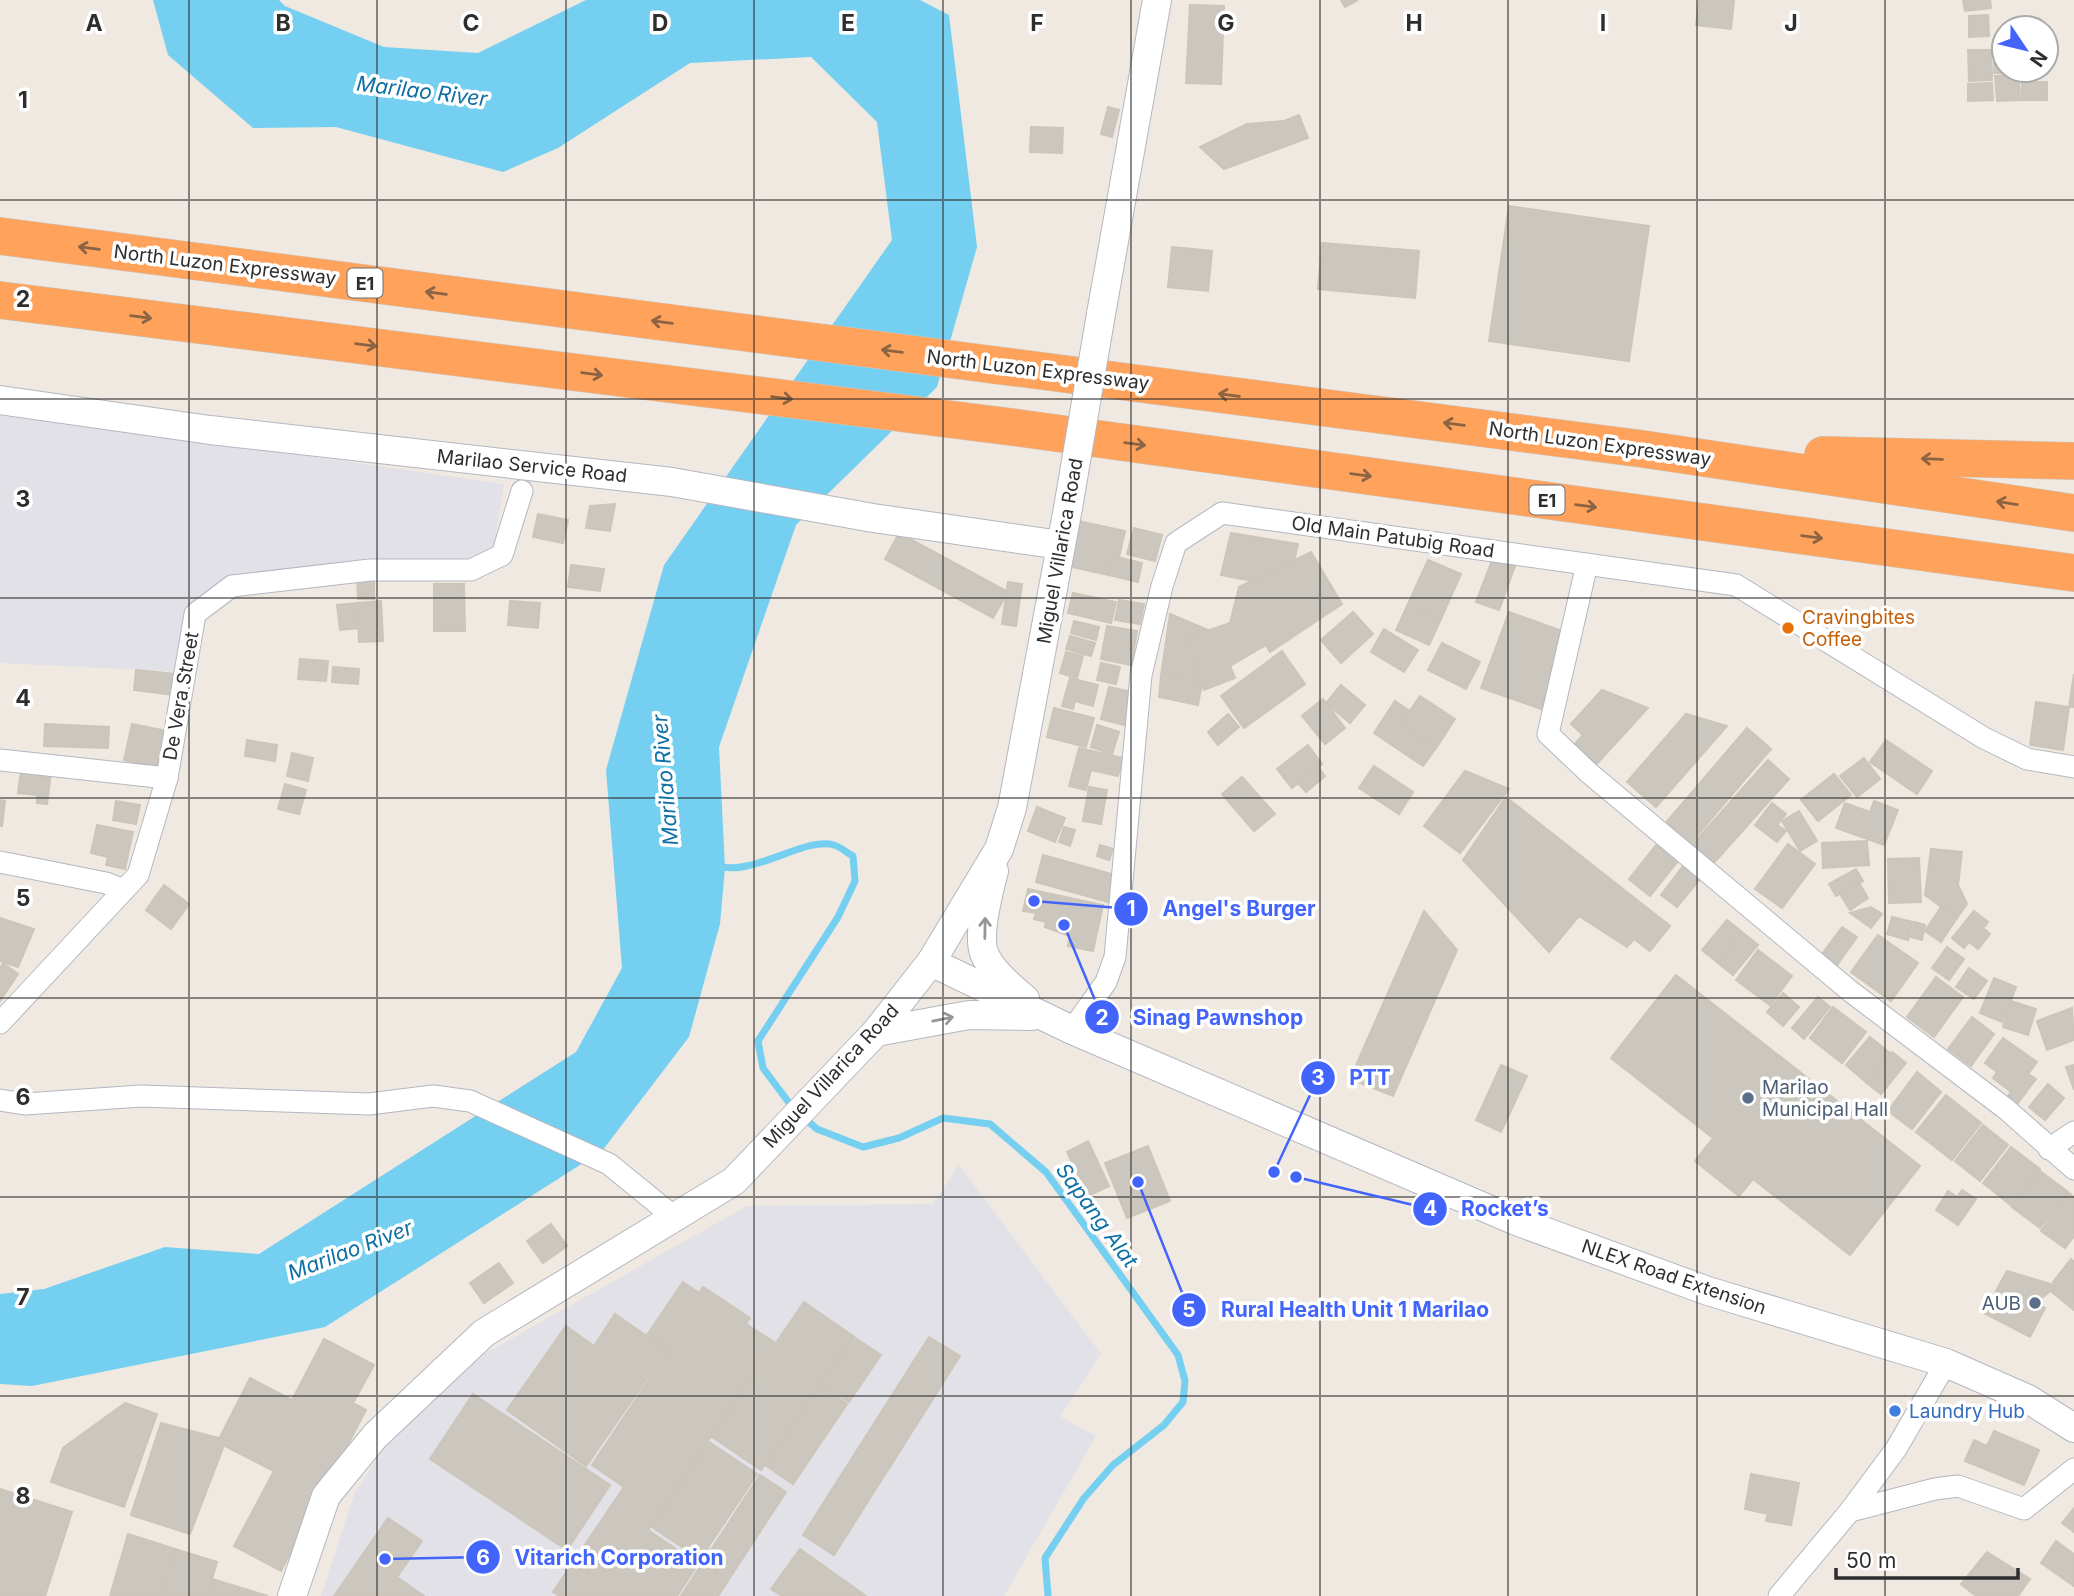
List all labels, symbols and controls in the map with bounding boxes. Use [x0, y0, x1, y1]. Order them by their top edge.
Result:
text: A [85, 9, 103, 37]
text: B [275, 9, 291, 37]
text: C [462, 9, 480, 37]
text: D [652, 9, 668, 37]
text: E [841, 9, 855, 37]
text: F [1030, 9, 1044, 37]
text: G [1217, 9, 1235, 37]
text: H [1405, 9, 1423, 37]
text: I [1600, 9, 1606, 37]
text: J [1784, 9, 1798, 37]
north arrow [1990, 14, 2060, 84]
text: N [2025, 46, 2052, 71]
water label: Marilao River [355, 71, 490, 112]
text: 1 [18, 86, 28, 114]
street label: North Luzon Expressway [112, 240, 338, 290]
one-way arrow [78, 241, 101, 254]
road number: E1 [348, 268, 382, 298]
text: 2 [16, 285, 30, 313]
one-way arrow [425, 286, 448, 299]
one-way arrow [129, 311, 152, 324]
one-way arrow [651, 315, 674, 328]
one-way arrow [355, 339, 377, 352]
one-way arrow [881, 345, 904, 358]
street label: North Luzon Expressway [925, 345, 1151, 395]
one-way arrow [580, 368, 603, 381]
one-way arrow [1218, 388, 1241, 401]
one-way arrow [771, 392, 793, 405]
street label: North Luzon Expressway [1487, 417, 1713, 471]
one-way arrow [1443, 418, 1466, 431]
one-way arrow [1124, 437, 1146, 450]
street label: Marilao Service Road [436, 445, 628, 487]
one-way arrow [1921, 453, 1944, 466]
street label: Miguel Villarica Road [1032, 456, 1088, 646]
one-way arrow [1349, 468, 1372, 481]
text: 3 [16, 485, 30, 513]
road number: E1 [1530, 486, 1564, 514]
one-way arrow [1996, 496, 2018, 509]
one-way arrow [1574, 499, 1597, 512]
street label: Old Main Patubig Road [1290, 511, 1496, 563]
one-way arrow [1800, 530, 1823, 543]
place label: Cravingbites Coffee [1802, 606, 1915, 651]
marker: Cravingbites Coffee [1780, 620, 1796, 636]
street label: De Vera Street [158, 630, 204, 762]
text: 4 [15, 684, 31, 712]
water label: Marilao River [647, 712, 683, 847]
text: 5 [16, 884, 30, 912]
callout: Angel's Burger [1114, 888, 1330, 930]
text: 1 [1126, 896, 1136, 921]
text: Angel's Burger [1162, 896, 1316, 921]
one-way arrow [978, 917, 991, 940]
callout: Sinag Pawnshop [1084, 996, 1317, 1038]
street label: Miguel Villarica Road [758, 999, 904, 1153]
text: 2 [1095, 1005, 1109, 1030]
text: Sinag Pawnshop [1133, 1005, 1303, 1030]
one-way arrow [931, 1012, 954, 1026]
callout: PTT [1301, 1057, 1405, 1099]
text: 3 [1311, 1065, 1325, 1090]
text: PTT [1349, 1065, 1391, 1090]
place label: Marilao Municipal Hall [1762, 1076, 1888, 1121]
text: 6 [16, 1083, 30, 1111]
marker: Marilao Municipal Hall [1740, 1090, 1756, 1106]
water label: Sapang Alat [1051, 1158, 1144, 1273]
callout: Rocket’s [1412, 1188, 1563, 1230]
text: 4 [1423, 1196, 1437, 1221]
text: Rocket’s [1461, 1196, 1549, 1221]
water label: Marilao River [284, 1214, 417, 1285]
street label: NLEX Road Extension [1579, 1235, 1769, 1319]
text: 7 [16, 1283, 30, 1311]
callout: Rural Health Unit 1 Marilao [1172, 1289, 1503, 1331]
place label: AUB [1982, 1292, 2021, 1315]
marker: AUB [2027, 1295, 2043, 1311]
text: 5 [1182, 1297, 1196, 1322]
text: Rural Health Unit 1 Marilao [1221, 1297, 1489, 1322]
place label: Laundry Hub [1909, 1400, 2025, 1423]
marker: Laundry Hub [1887, 1403, 1903, 1419]
text: 8 [16, 1482, 30, 1510]
callout: Vitarich Corporation [466, 1536, 738, 1578]
scale bar [1836, 1536, 2018, 1580]
text: 6 [476, 1545, 490, 1570]
text: Vitarich Corporation [514, 1545, 724, 1570]
text: 50 m [1846, 1548, 1896, 1573]

